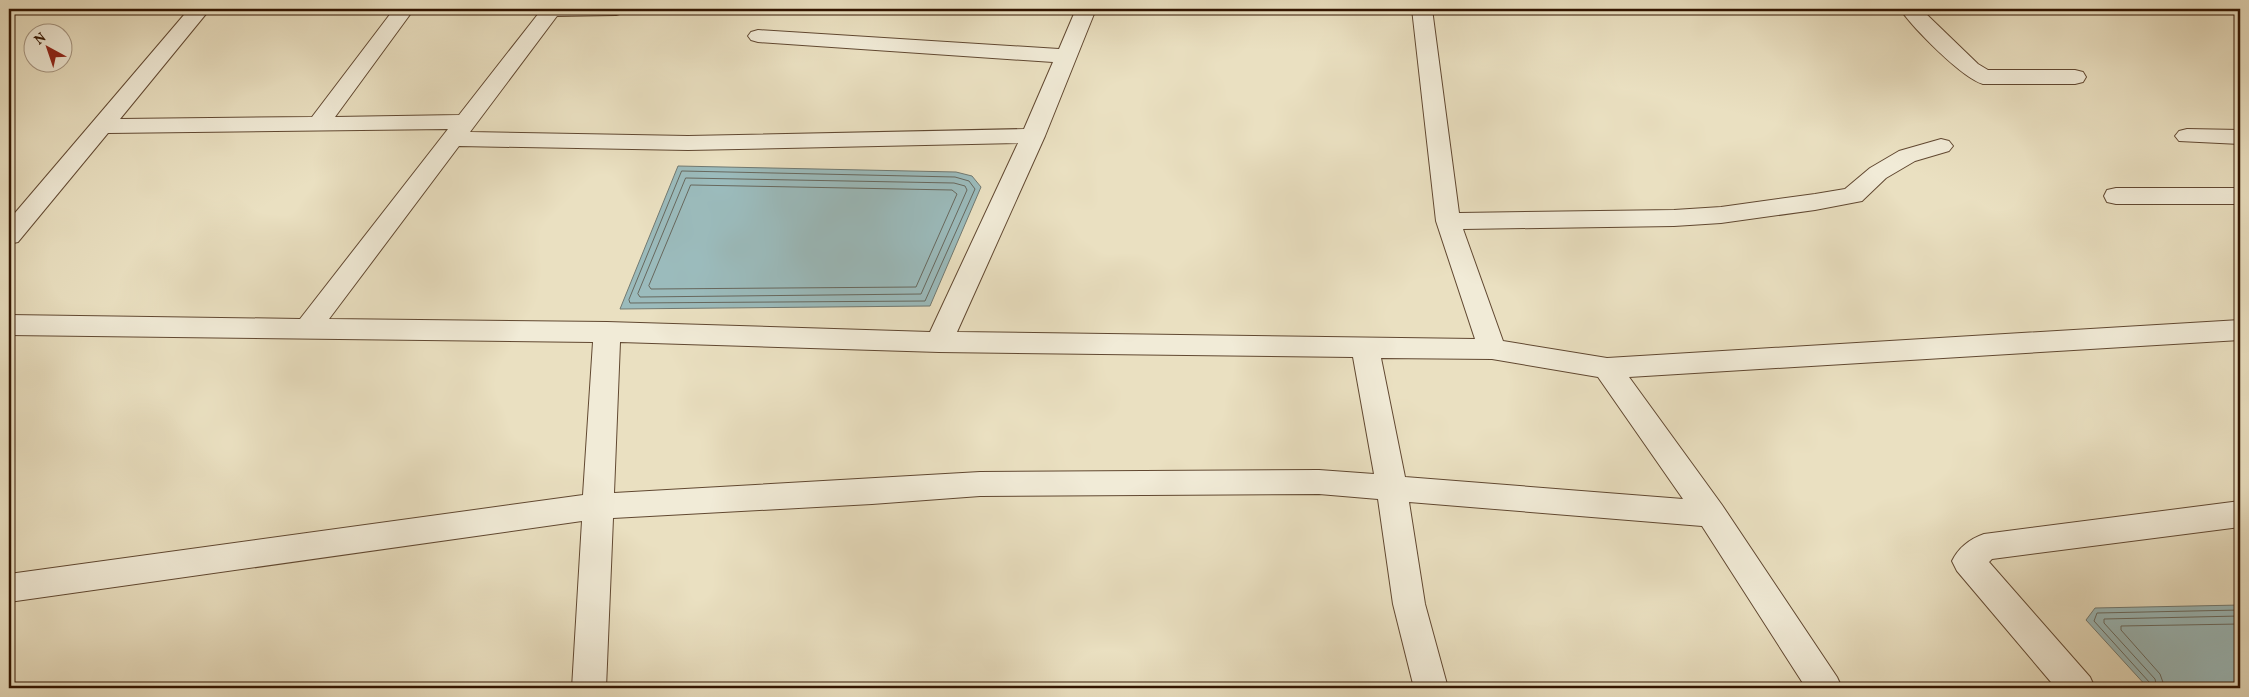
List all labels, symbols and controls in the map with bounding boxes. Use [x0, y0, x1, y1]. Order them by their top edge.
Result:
north arrow [22, 22, 72, 72]
text: N [31, 29, 51, 50]

